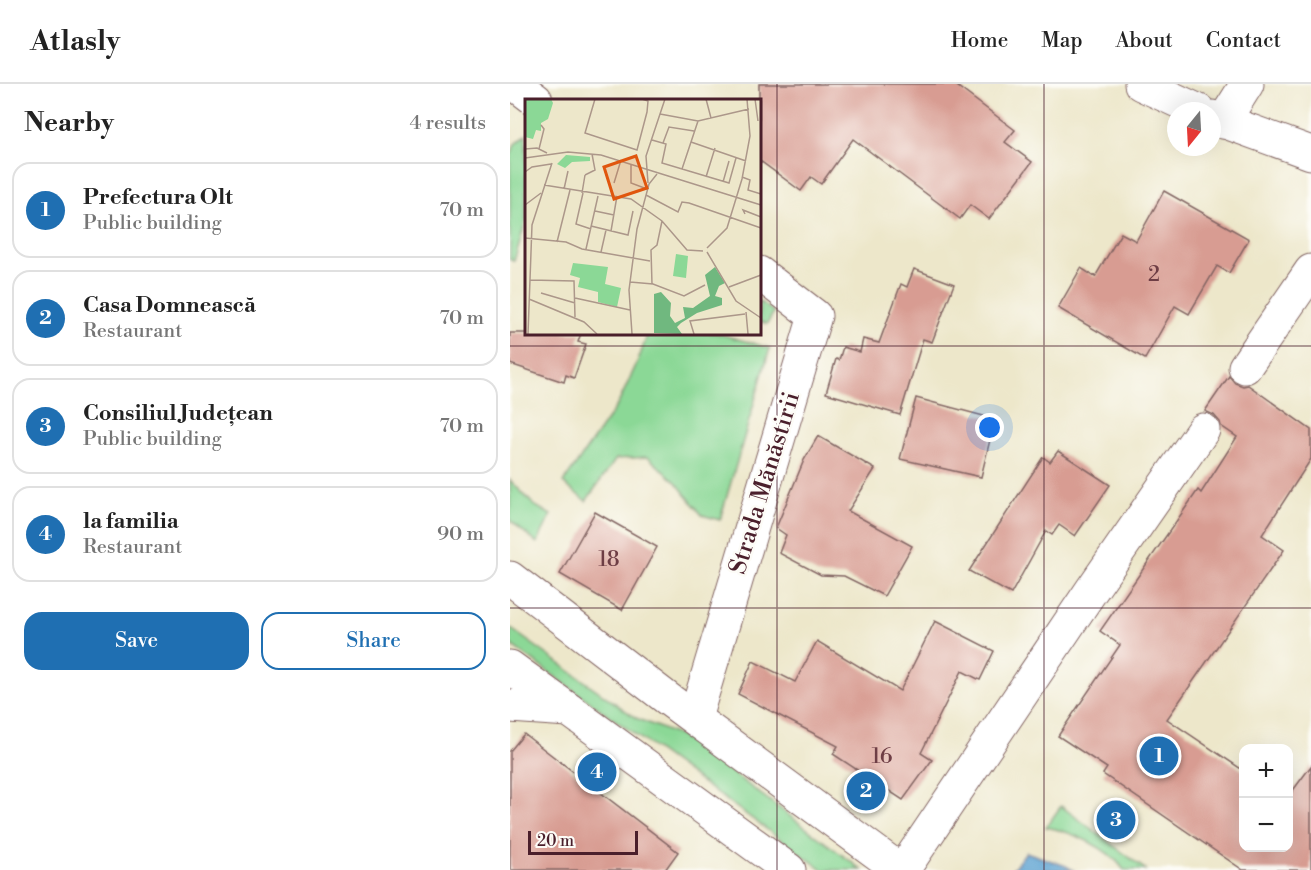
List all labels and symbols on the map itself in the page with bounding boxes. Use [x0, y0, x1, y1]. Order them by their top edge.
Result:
inset map [525, 99, 760, 334]
north arrow [1167, 102, 1221, 156]
house number: 2 [1148, 262, 1160, 288]
street label: Strada Mănăstirii [723, 388, 807, 578]
your location [975, 413, 1004, 442]
house number: 18 [598, 547, 620, 573]
pin: 1 [1140, 734, 1178, 778]
house number: 16 [871, 744, 893, 770]
pin: 4 [578, 750, 616, 794]
pin: 2 [846, 768, 886, 814]
pin: 3 [1096, 798, 1136, 842]
scale bar [528, 828, 638, 856]

